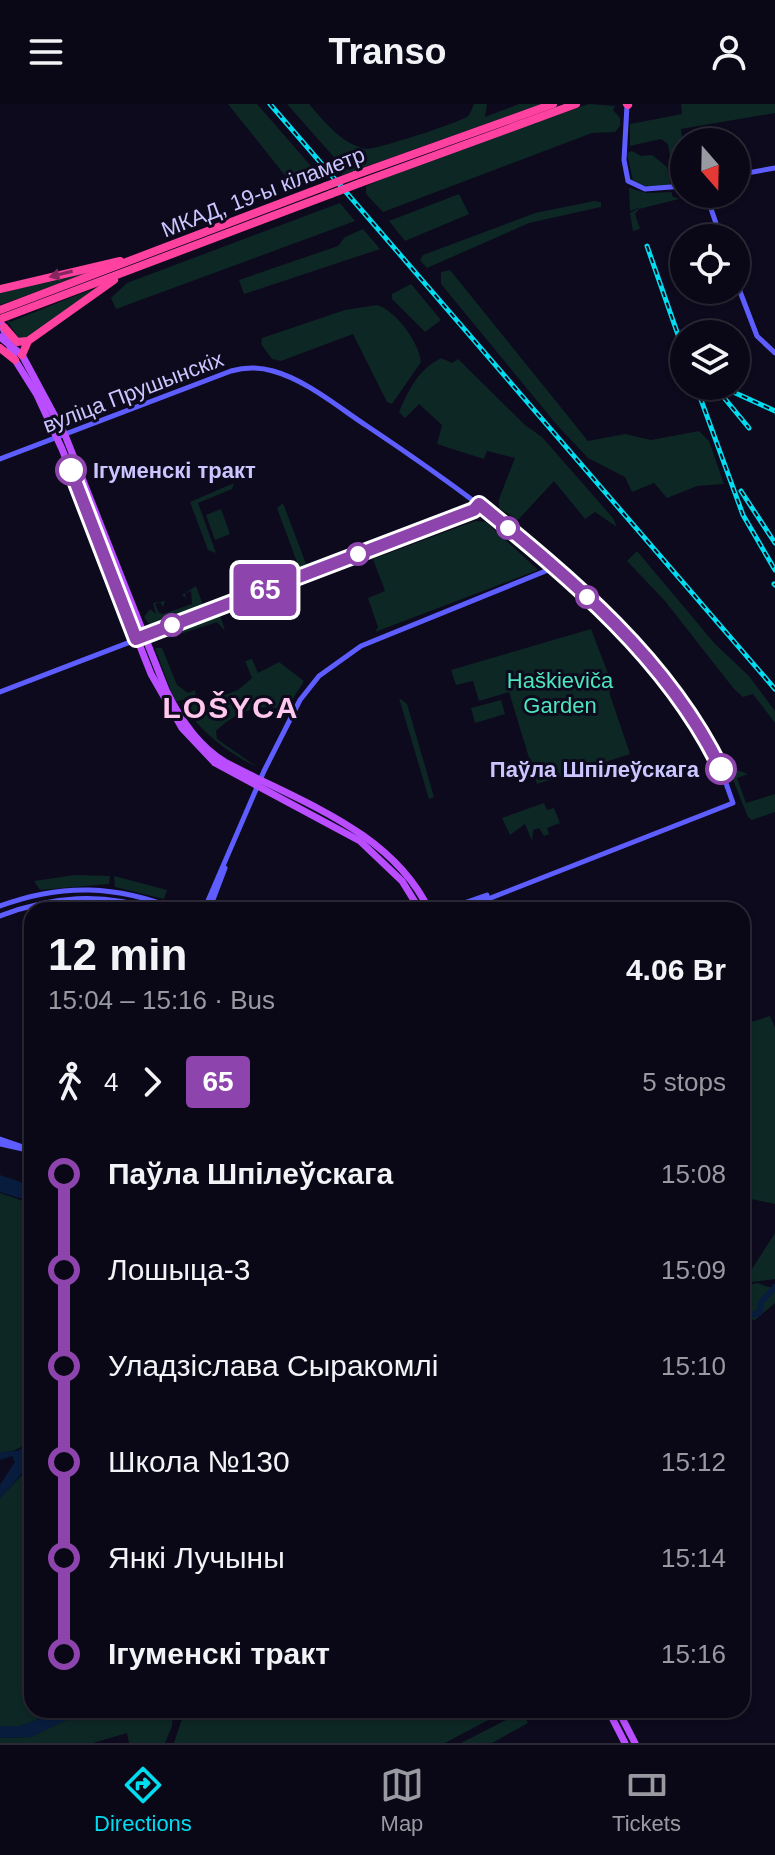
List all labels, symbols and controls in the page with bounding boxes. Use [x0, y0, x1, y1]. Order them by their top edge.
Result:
icon: menu [24, 30, 68, 74]
icon: person [707, 30, 751, 74]
text: Transo [328, 31, 447, 72]
north arrow [670, 128, 750, 208]
map controls [670, 128, 750, 400]
street label: МКАД, 19-ы кіламетр [158, 142, 368, 242]
button: locate [670, 224, 750, 304]
one-way arrow [48, 268, 73, 280]
button: layers [670, 320, 750, 400]
street label: вуліца Прушынскіх [39, 346, 227, 438]
marker: Ігуменскі тракт [56, 455, 86, 485]
place label: Ігуменскі тракт [93, 458, 256, 483]
unlabelled marker [497, 517, 519, 539]
unlabelled marker [347, 543, 369, 565]
line badge: 65 [229, 564, 301, 616]
text: 65 [249, 574, 281, 605]
unlabelled marker [576, 586, 598, 608]
unlabelled marker [161, 614, 183, 636]
park label: Haškieviča Garden [507, 668, 614, 718]
district label: LOŠYCA [162, 691, 300, 724]
marker: Паўла Шпілеўскага [706, 754, 736, 784]
place label: Паўла Шпілеўскага [490, 757, 700, 782]
text: 12 min [48, 930, 187, 979]
text: 4.06 Br [626, 953, 726, 986]
text: 15:04 – 15:16 · Bus [48, 985, 275, 1015]
icon: walk [48, 1060, 92, 1104]
icon: forward [130, 1060, 174, 1104]
text: 65 [202, 1066, 234, 1097]
text: 4 [104, 1067, 118, 1097]
text: 5 stops [642, 1067, 726, 1097]
text: Паўла Шпілеўскага [108, 1157, 393, 1190]
text: 15:08 [661, 1159, 726, 1189]
text: Лошыца-3 [108, 1253, 251, 1286]
text: 15:09 [661, 1255, 726, 1285]
text: Уладзіслава Сыракомлі [108, 1349, 439, 1382]
text: 15:10 [661, 1351, 726, 1381]
text: Школа №130 [108, 1445, 290, 1478]
text: 15:12 [661, 1447, 726, 1477]
text: Янкі Лучыны [108, 1541, 285, 1574]
text: 15:14 [661, 1543, 726, 1573]
text: Ігуменскі тракт [108, 1637, 330, 1670]
text: 15:16 [661, 1639, 726, 1669]
tab: Directions [94, 1763, 192, 1837]
tab: Map [380, 1763, 424, 1837]
tab: Tickets [612, 1763, 681, 1837]

